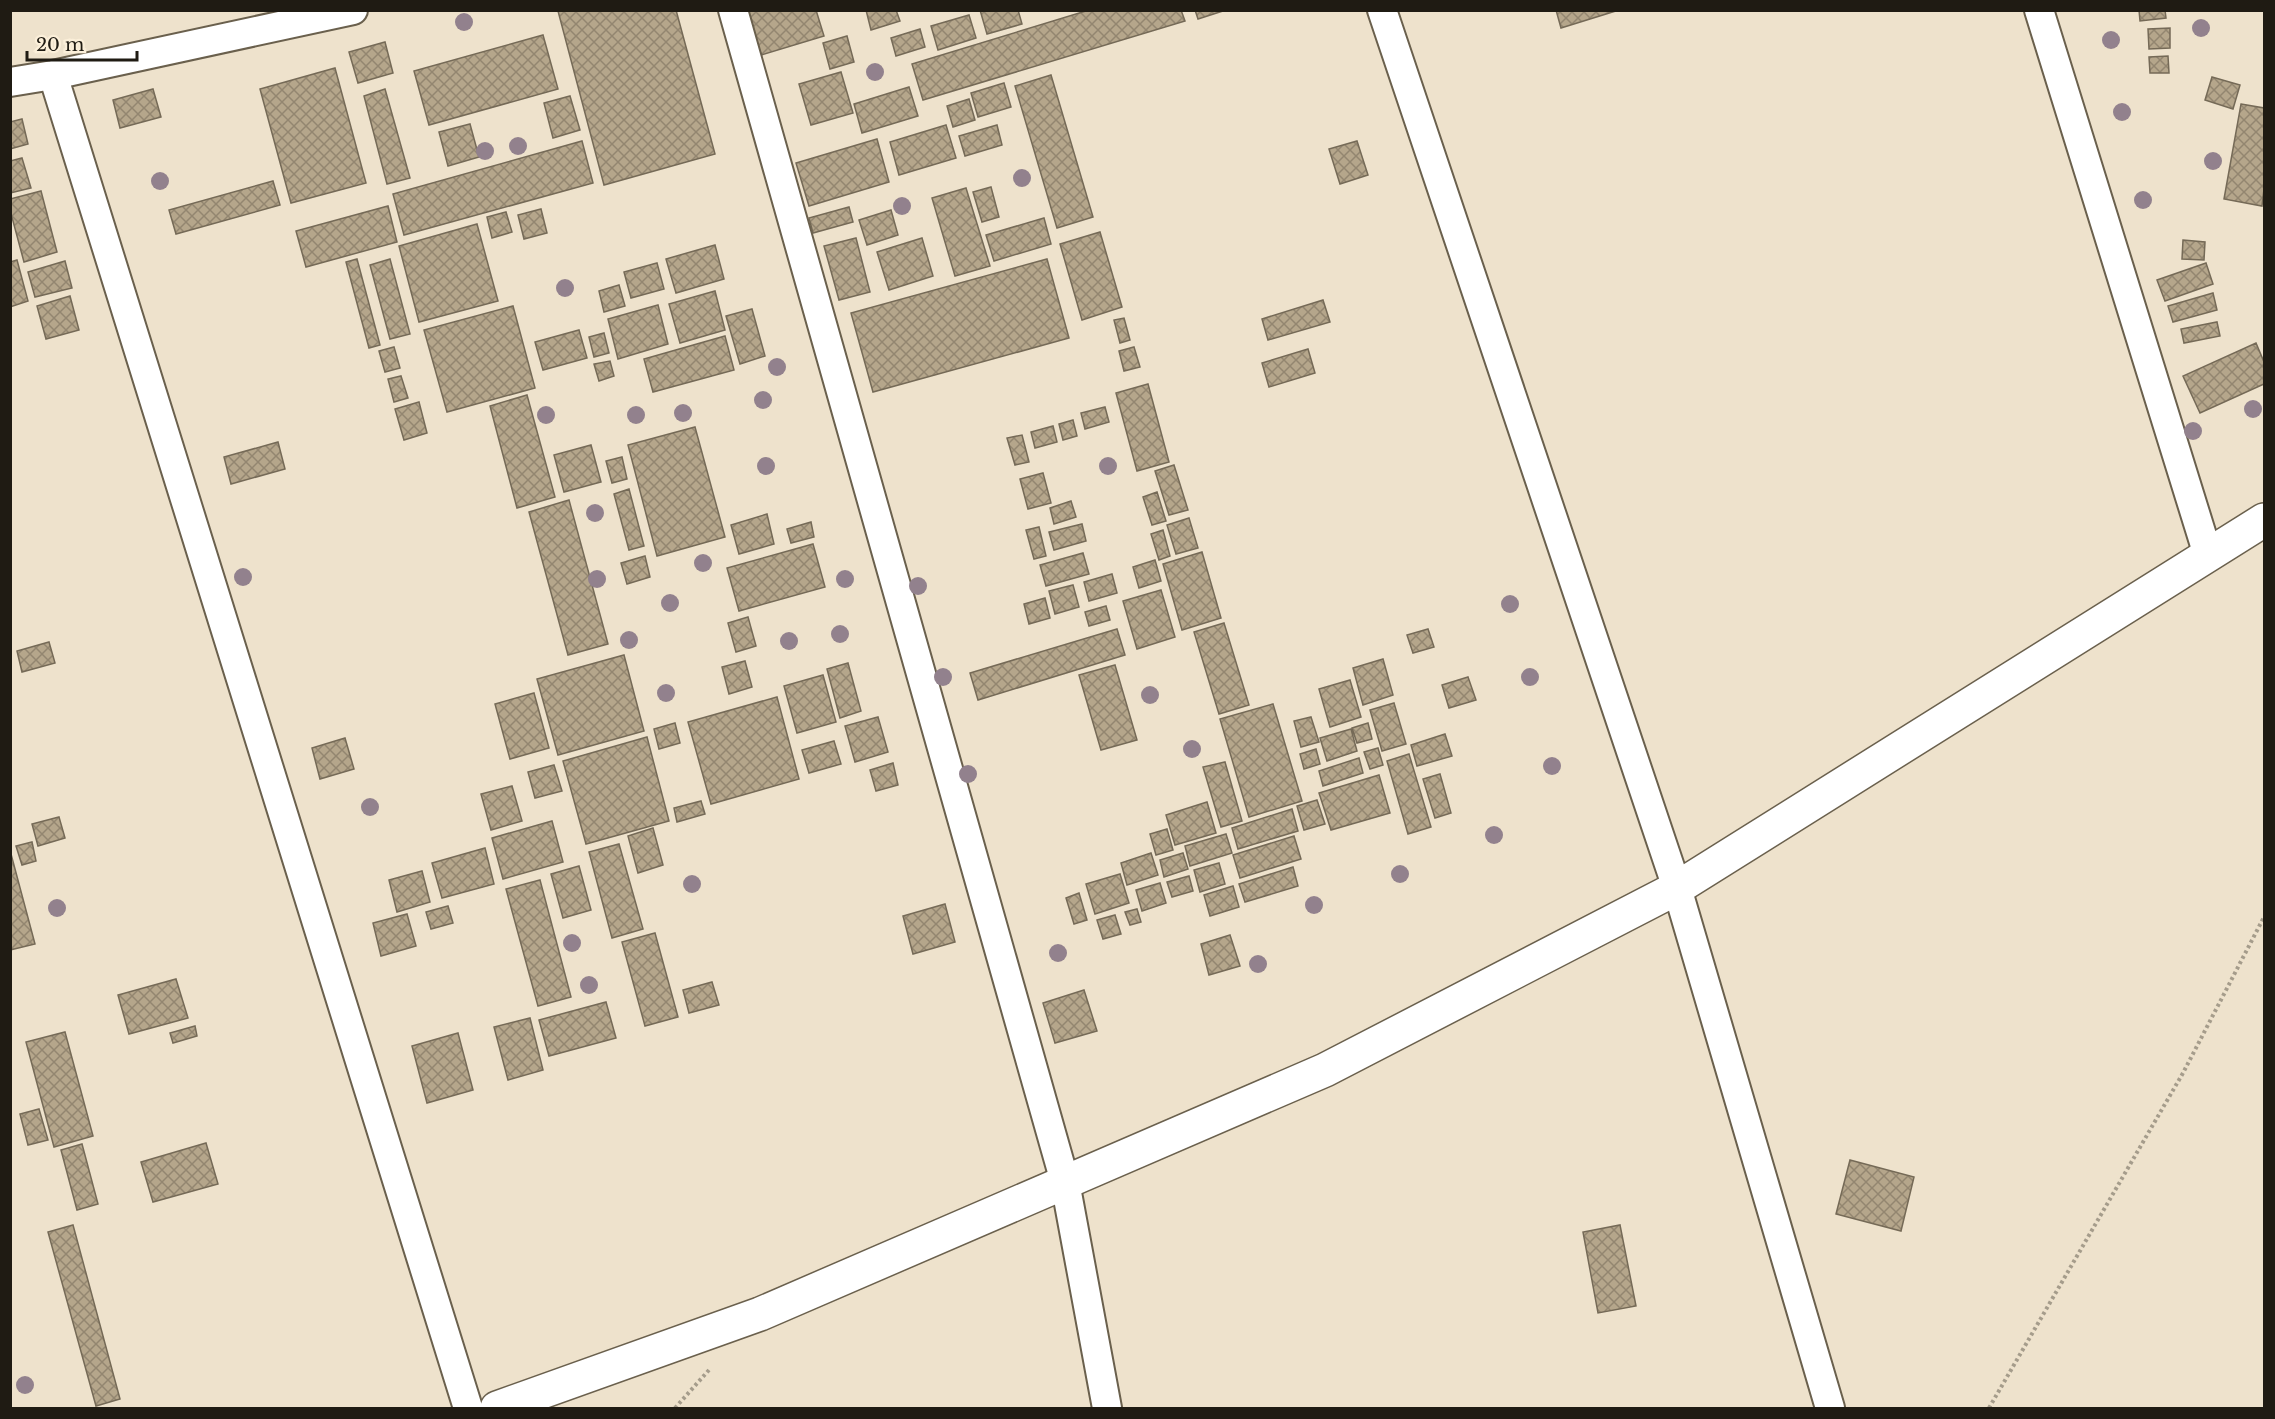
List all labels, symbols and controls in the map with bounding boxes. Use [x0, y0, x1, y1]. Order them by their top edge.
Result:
scale bar [27, 24, 136, 62]
text: 20 m [36, 34, 84, 56]

